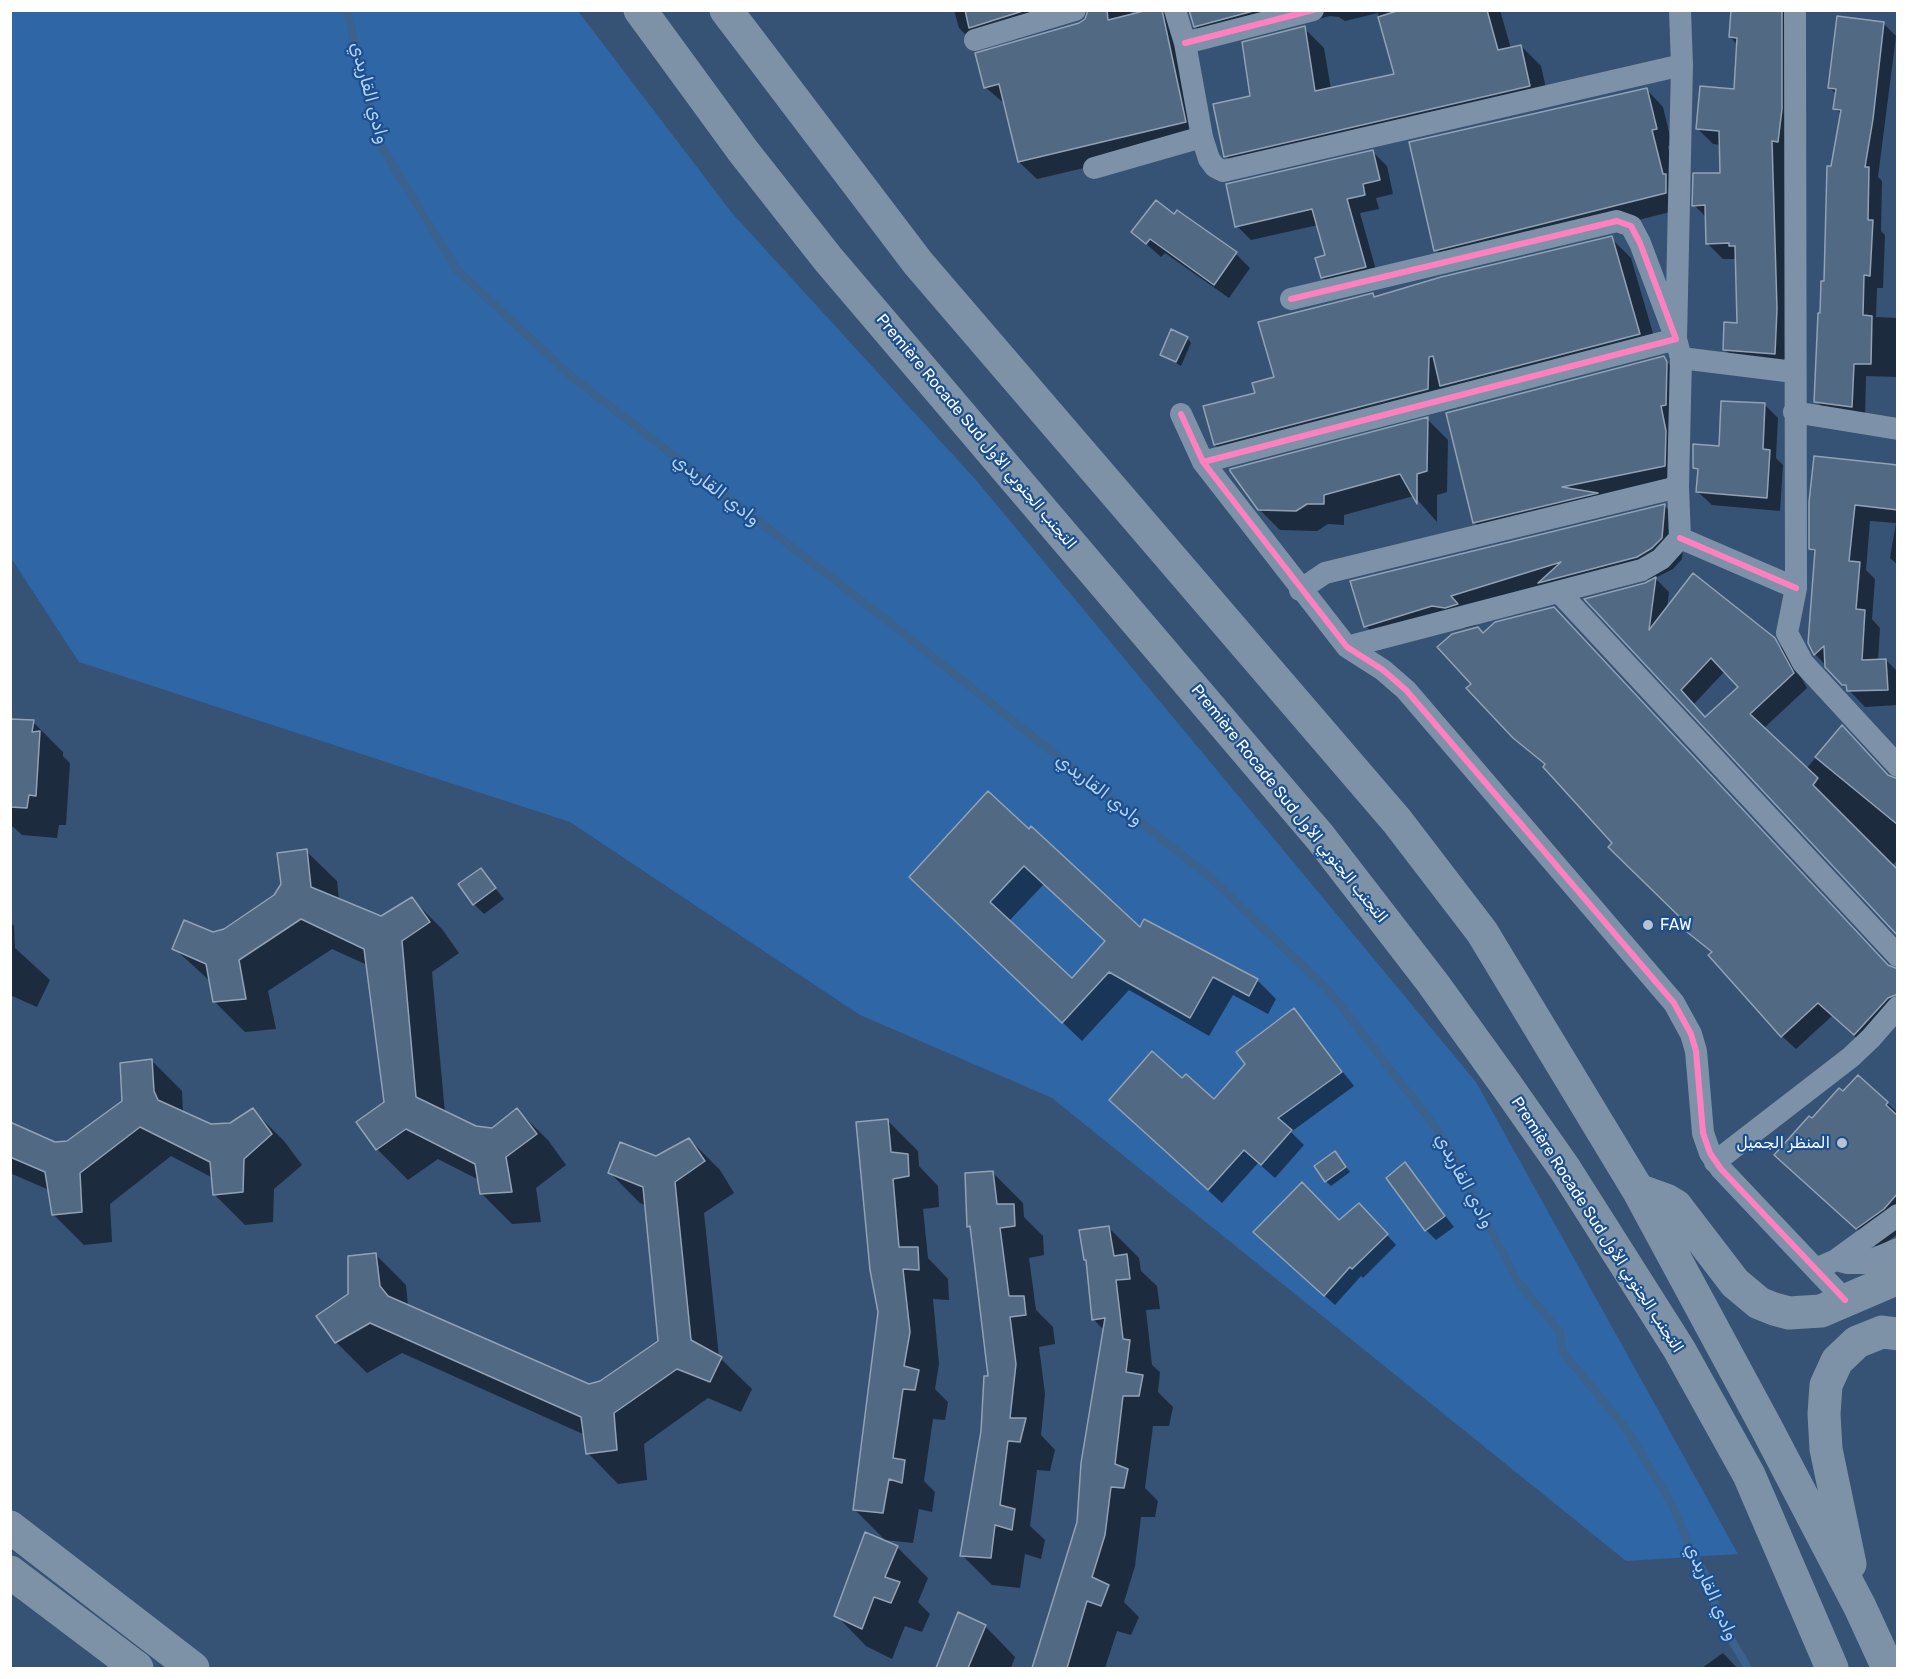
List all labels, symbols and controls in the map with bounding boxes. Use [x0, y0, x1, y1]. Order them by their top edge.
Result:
water label: وادي القاريدي [345, 40, 393, 146]
street label: Première Rocade Sud التجنب الجنوبي الأول [872, 310, 1080, 554]
water label: وادي القاريدي [668, 449, 764, 531]
street label: Première Rocade Sud التجنب الجنوبي الأول [1187, 681, 1391, 927]
water label: وادي القاريدي [1051, 749, 1147, 831]
place label: FAW [1660, 915, 1692, 935]
marker: FAW [1641, 918, 1655, 932]
street label: Première Rocade Sud التجنب الجنوبي الأول [1507, 1093, 1687, 1357]
water label: وادي القاريدي [1430, 1130, 1498, 1232]
place label: المنظر الجميل [1737, 1133, 1830, 1153]
marker: المنظر الجميل [1835, 1136, 1849, 1150]
water label: وادي القاريدي [1680, 1540, 1742, 1644]

